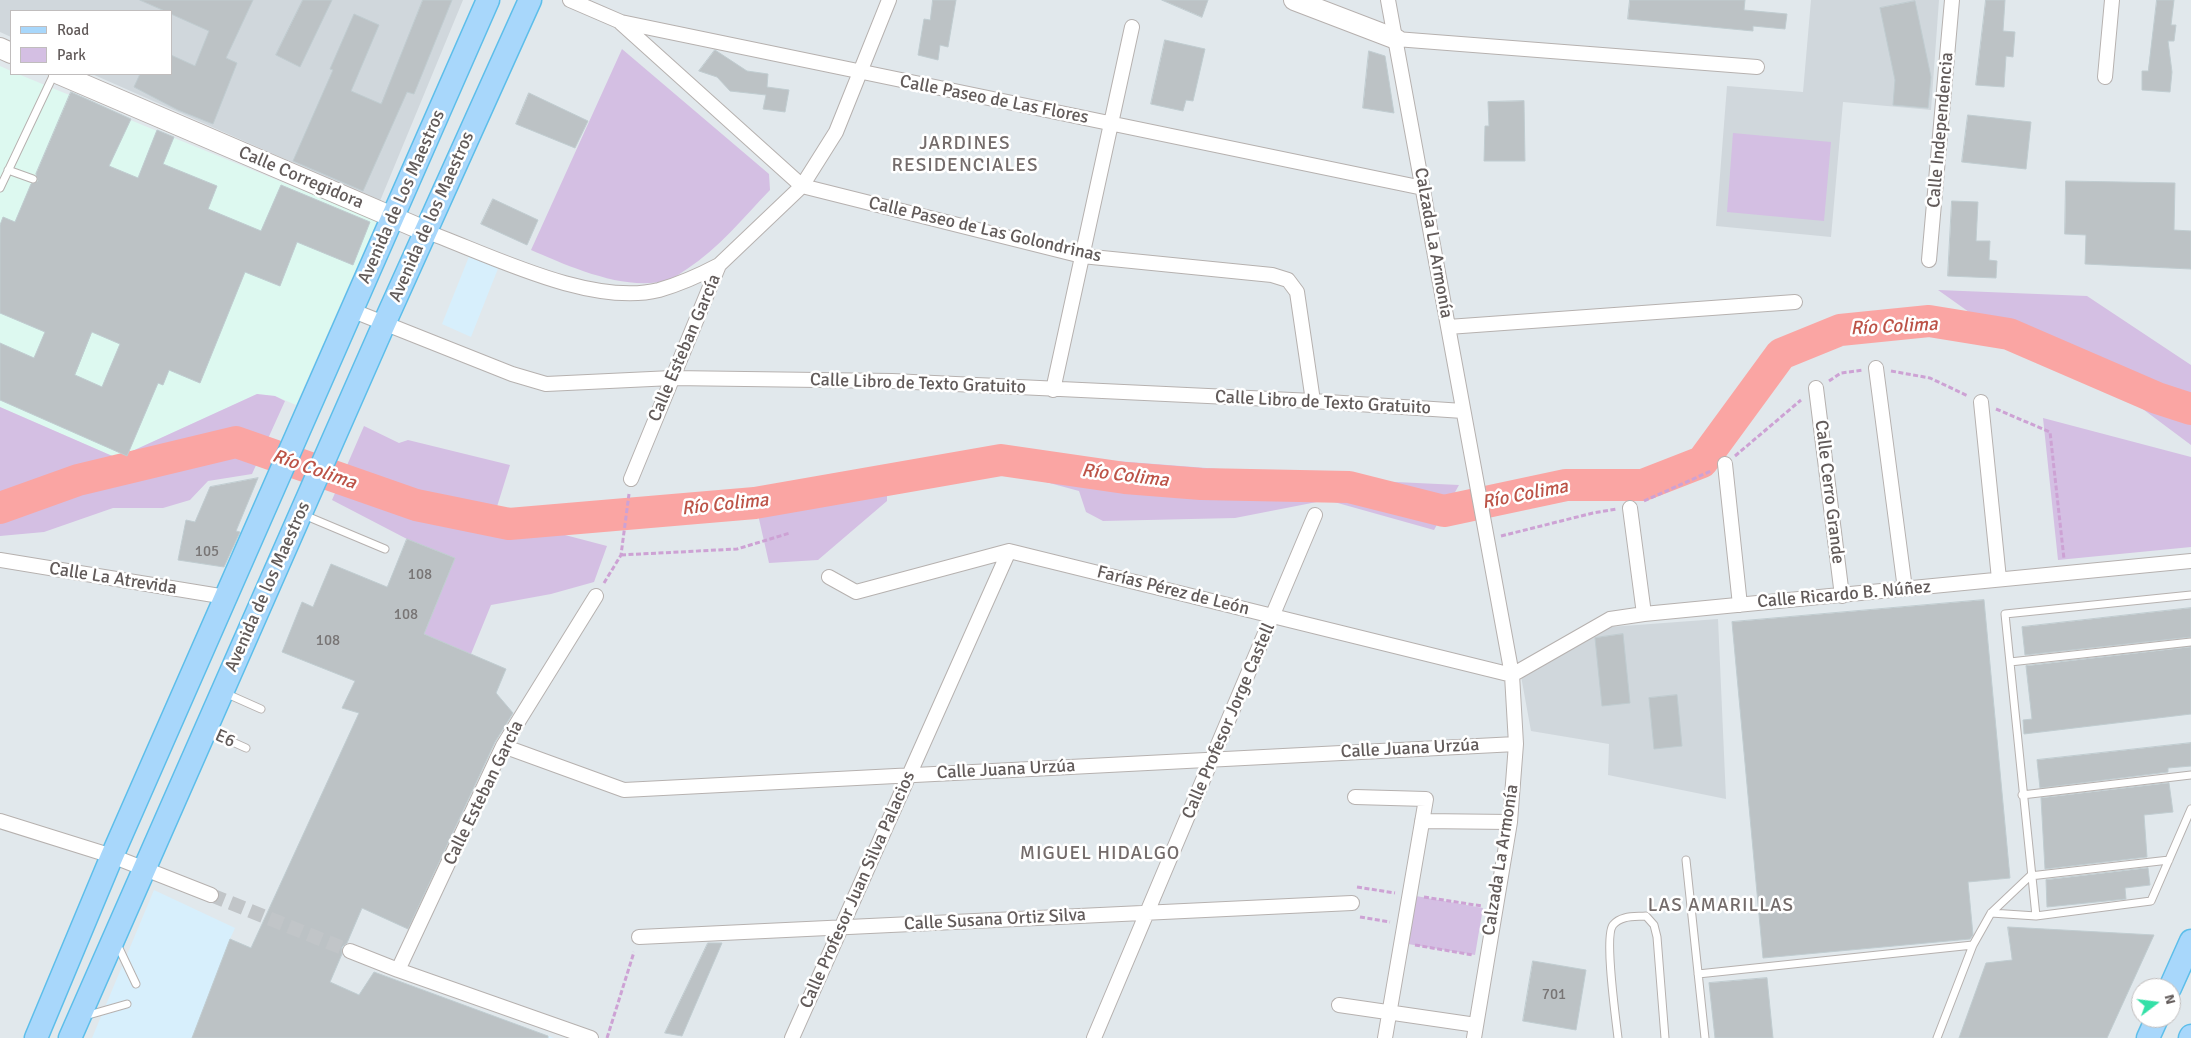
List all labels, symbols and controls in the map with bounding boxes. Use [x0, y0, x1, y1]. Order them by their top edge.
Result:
legend [10, 10, 172, 75]
text: Road [57, 21, 89, 39]
text: Park [57, 46, 86, 64]
street label: Calle Independencia [1923, 51, 1959, 209]
street label: Calle Paseo de Las Flores [898, 71, 1090, 129]
street label: Avenida de Los Maestros [354, 107, 450, 287]
street label: Avenida de los Maestros [385, 129, 479, 305]
district label: JARDINES RESIDENCIALES [890, 133, 1040, 177]
street label: Calle Corregidora [235, 142, 367, 214]
street label: Calzada La Armonía [1409, 166, 1457, 320]
street label: Calle Paseo de Las Golondrinas [866, 193, 1104, 267]
street label: Calle Esteban García [644, 271, 726, 425]
water label: Río Colima [1850, 313, 1938, 341]
street label: Calle Libro de Texto Gratuito [810, 369, 1026, 399]
street label: Calle Libro de Texto Gratuito [1215, 387, 1431, 419]
street label: Calle Cerro Grande [1809, 419, 1849, 565]
water label: Río Colima [269, 445, 359, 495]
water label: Río Colima [1080, 459, 1170, 493]
water label: Río Colima [1480, 475, 1570, 515]
water label: Río Colima [680, 489, 770, 521]
street label: Avenida de los Maestros [221, 499, 315, 675]
house number: 105 [195, 543, 219, 561]
street label: Calle La Atrevida [48, 558, 178, 600]
street label: Farías Pérez de León [1095, 562, 1251, 620]
house number: 108 [408, 566, 432, 584]
street label: Calle Ricardo B. Núñez [1756, 577, 1932, 613]
house number: 108 [394, 606, 418, 624]
street label: Calle Profesor Jorge Castell [1178, 620, 1280, 822]
house number: 108 [316, 632, 340, 650]
street label: Calle Esteban García [440, 717, 528, 869]
street label: E6 [212, 725, 238, 753]
street label: Calle Juana Urzúa [1340, 735, 1480, 763]
street label: Calle Juana Urzúa [936, 756, 1076, 784]
street label: Calle Profesor Juan Silva Palacios [796, 768, 920, 1012]
street label: Calzada La Armonía [1478, 783, 1524, 937]
district label: MIGUEL HIDALGO [1018, 843, 1182, 865]
district label: LAS AMARILLAS [1646, 895, 1796, 917]
street label: Calle Susana Ortiz Silva [903, 904, 1087, 936]
north arrow [2131, 978, 2181, 1028]
house number: 701 [1542, 986, 1566, 1004]
text: N [2161, 992, 2179, 1006]

